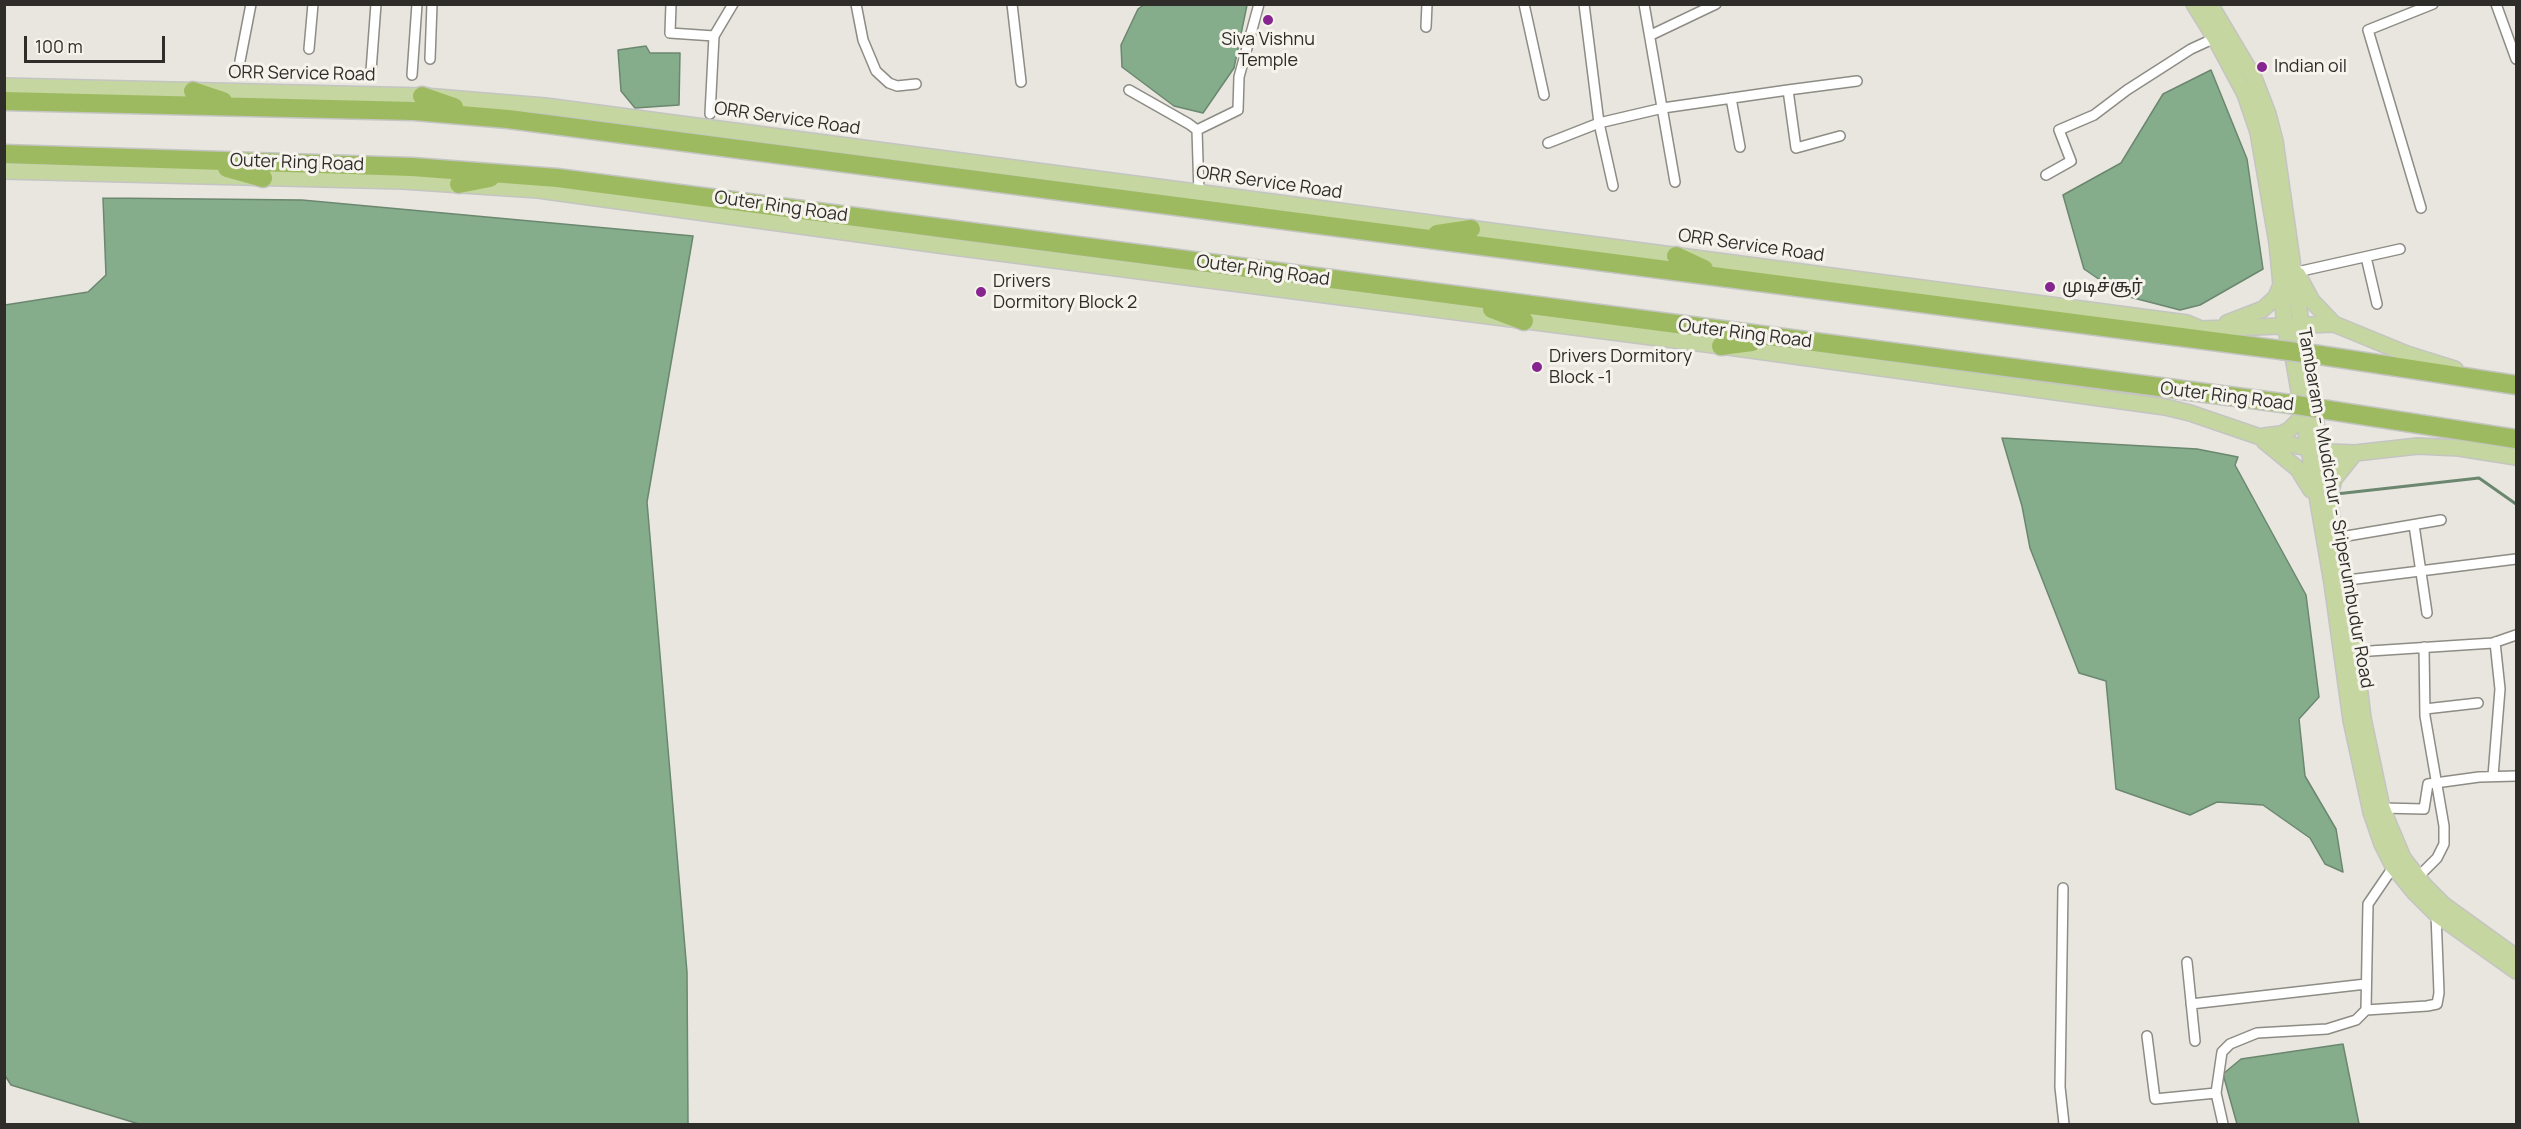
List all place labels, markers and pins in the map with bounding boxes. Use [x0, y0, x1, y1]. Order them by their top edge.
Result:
marker: Siva Vishnu Temple [1261, 13, 1275, 27]
place label: Siva Vishnu Temple [1221, 29, 1315, 72]
place label: Indian oil [2274, 56, 2347, 78]
marker: Indian oil [2255, 60, 2269, 74]
place label: Drivers Dormitory Block 2 [993, 271, 1137, 314]
place label: முடிச்சூர் [2062, 276, 2143, 298]
marker: முடிச்சூர் [2043, 280, 2057, 294]
marker: Drivers Dormitory Block 2 [974, 285, 988, 299]
place label: Drivers Dormitory Block -1 [1549, 346, 1692, 388]
marker: Drivers Dormitory Block -1 [1530, 360, 1544, 374]

